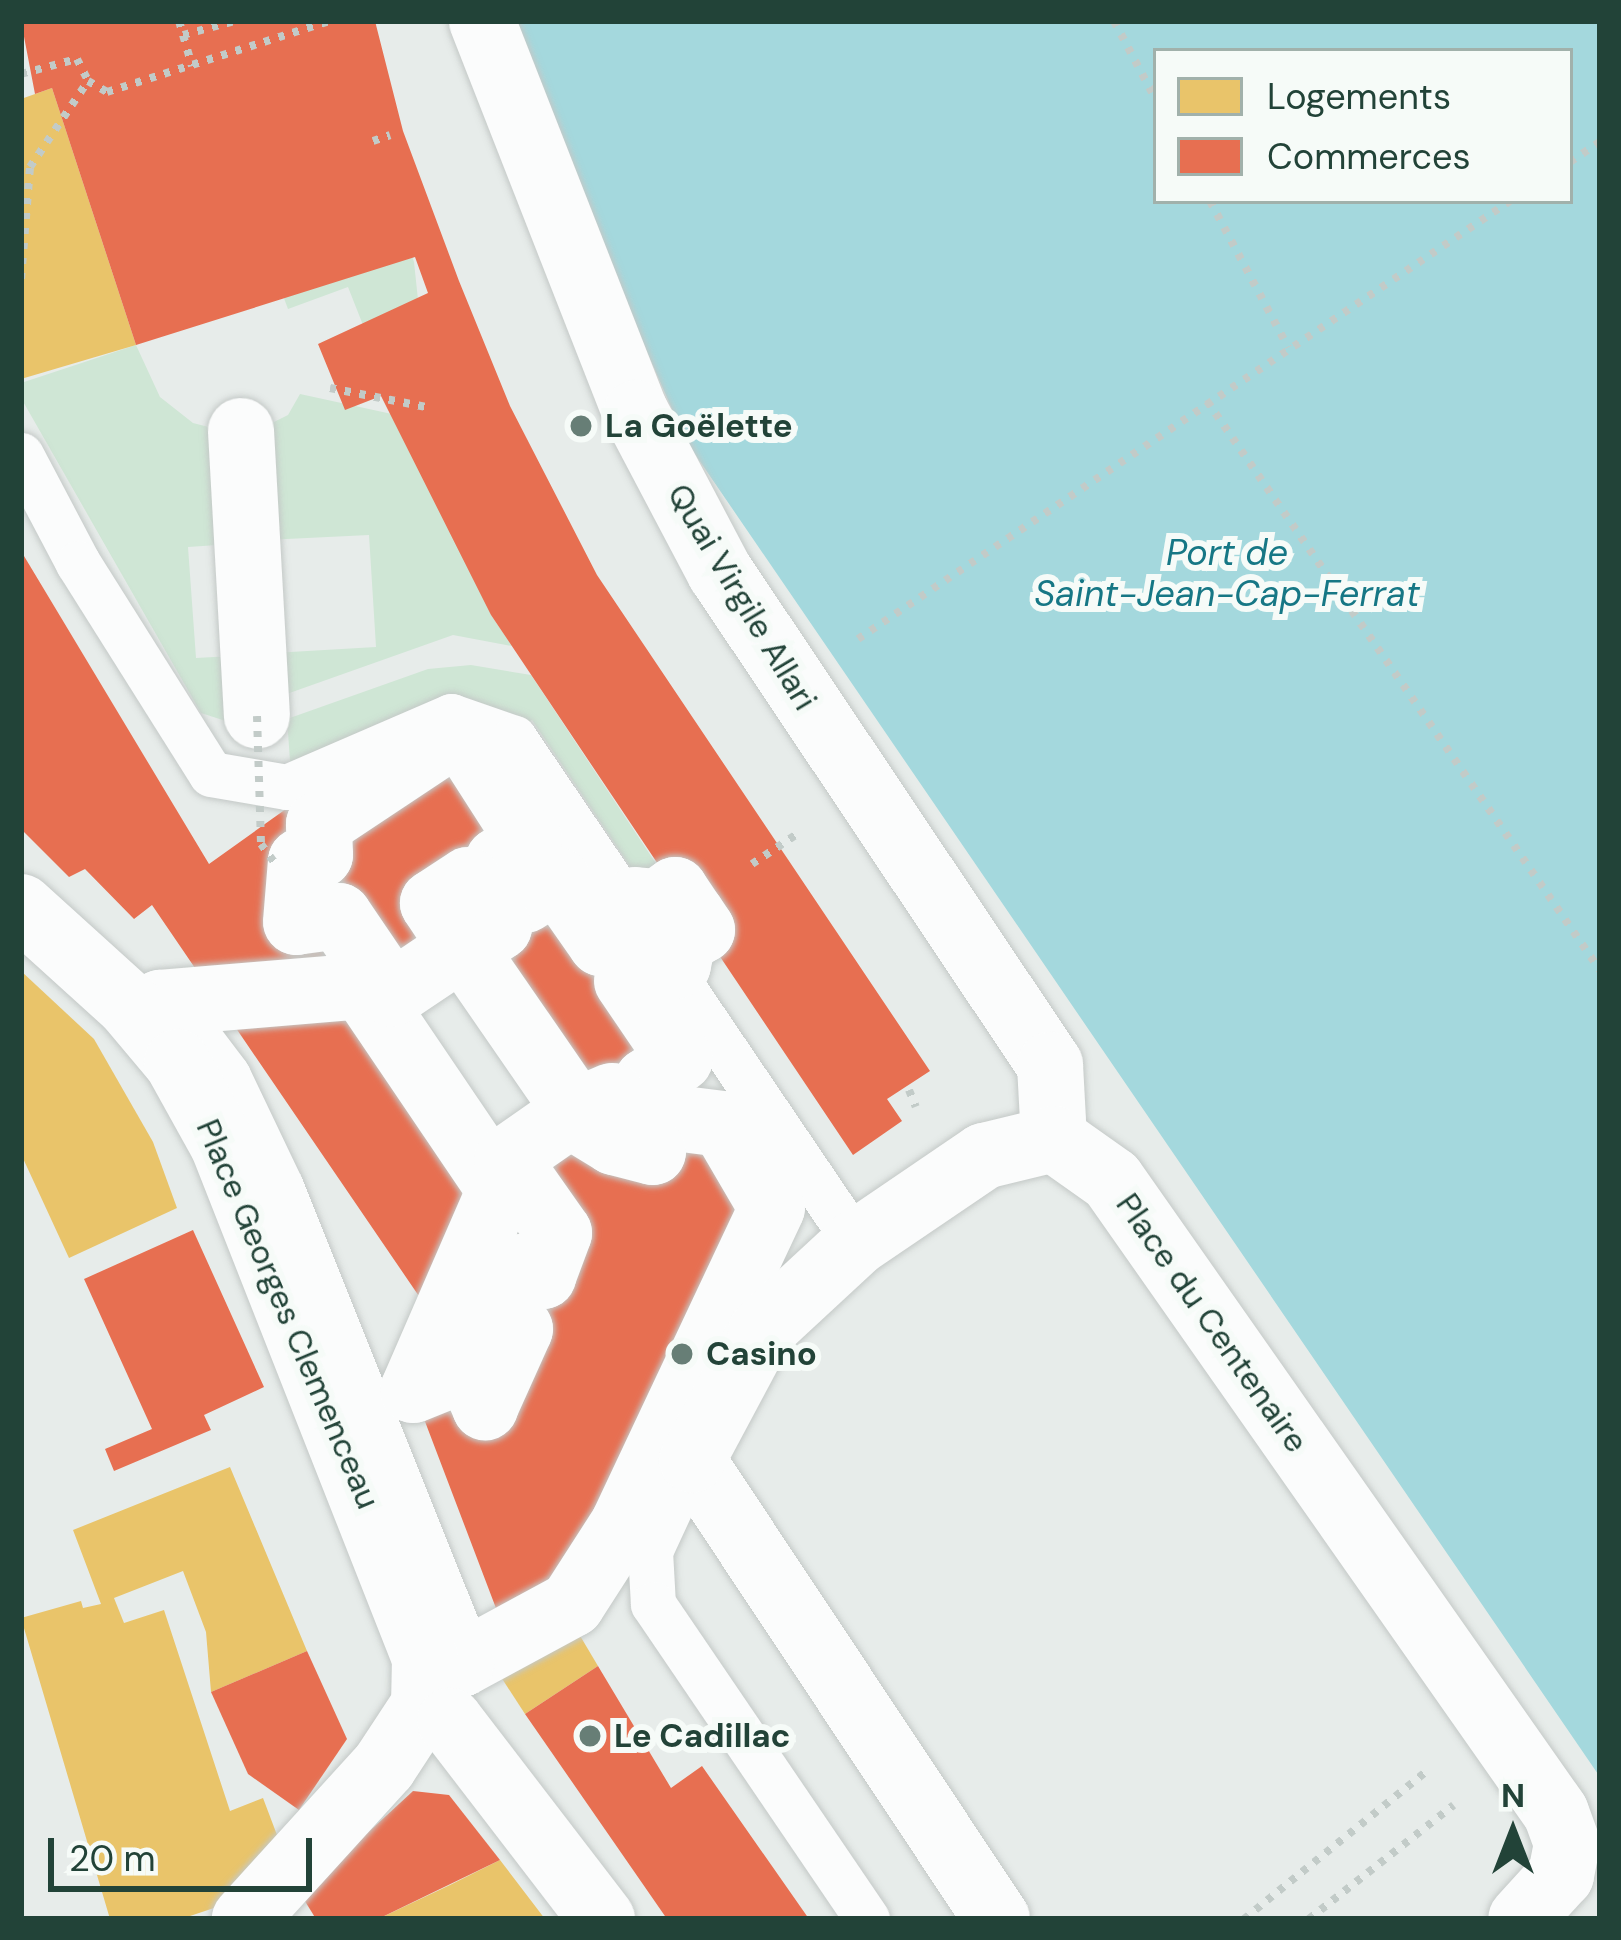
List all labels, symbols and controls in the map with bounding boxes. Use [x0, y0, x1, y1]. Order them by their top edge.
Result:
legend [1153, 48, 1573, 204]
text: Logements [1267, 73, 1451, 120]
text: Commerces [1267, 133, 1471, 180]
place label: La Goëlette [605, 406, 793, 446]
marker: La Goëlette [568, 413, 594, 439]
street label: Quai Virgile Allari [659, 477, 825, 717]
water label: Port de Saint-Jean-Cap-Ferrat [1034, 530, 1420, 615]
street label: Place Georges Clemenceau [188, 1113, 388, 1515]
street label: Place du Centenaire [1108, 1186, 1316, 1460]
place label: Casino [706, 1334, 817, 1374]
marker: Casino [669, 1341, 695, 1367]
place label: Le Cadillac [614, 1716, 791, 1756]
marker: Le Cadillac [577, 1723, 603, 1749]
north arrow [1453, 1772, 1573, 1892]
text: N [1501, 1774, 1525, 1817]
scale bar [54, 1814, 318, 1888]
text: 20 m [69, 1835, 156, 1882]

